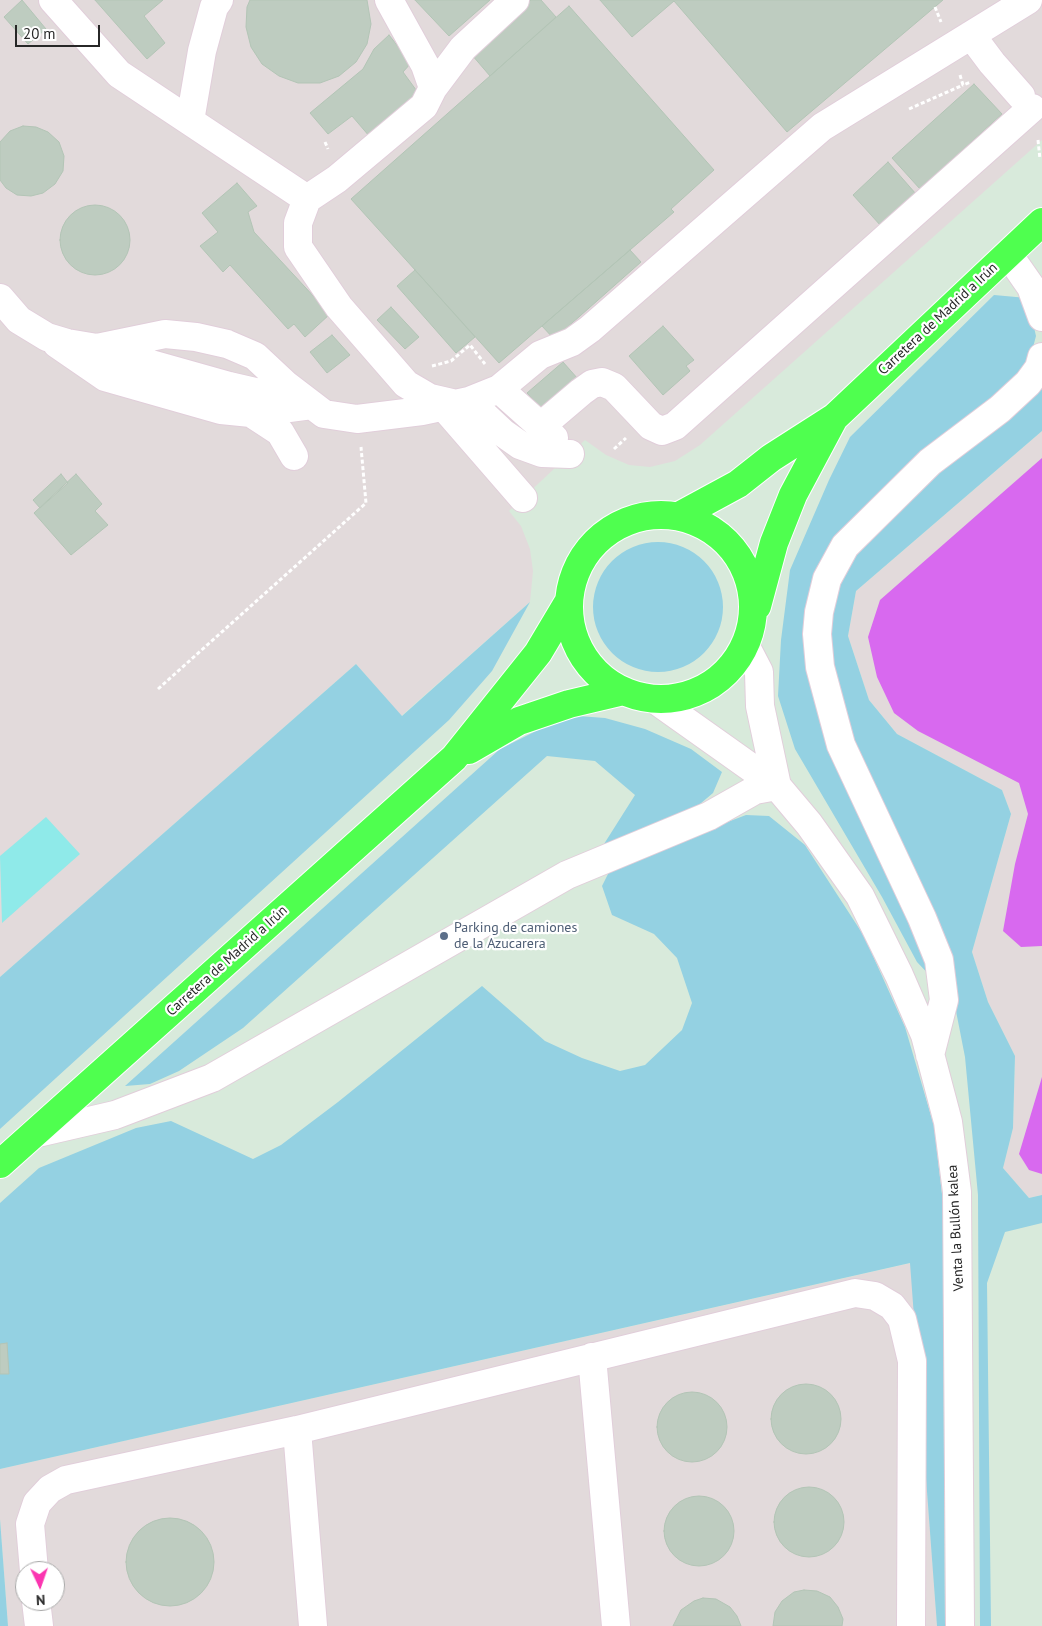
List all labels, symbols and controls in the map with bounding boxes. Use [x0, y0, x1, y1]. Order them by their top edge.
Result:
scale bar [18, 15, 102, 47]
text: 20 m [23, 24, 56, 43]
street label: Carretera de Madrid a Irún [875, 259, 1001, 379]
street label: Carretera de Madrid a Irún [163, 902, 291, 1020]
place label: Parking de camiones de la Azucarera [454, 920, 577, 952]
marker: Parking de camiones de la Azucarera [438, 930, 450, 942]
street label: Venta la Bullón kalea [944, 1164, 968, 1292]
north arrow [15, 1561, 65, 1611]
text: N [36, 1591, 46, 1609]

